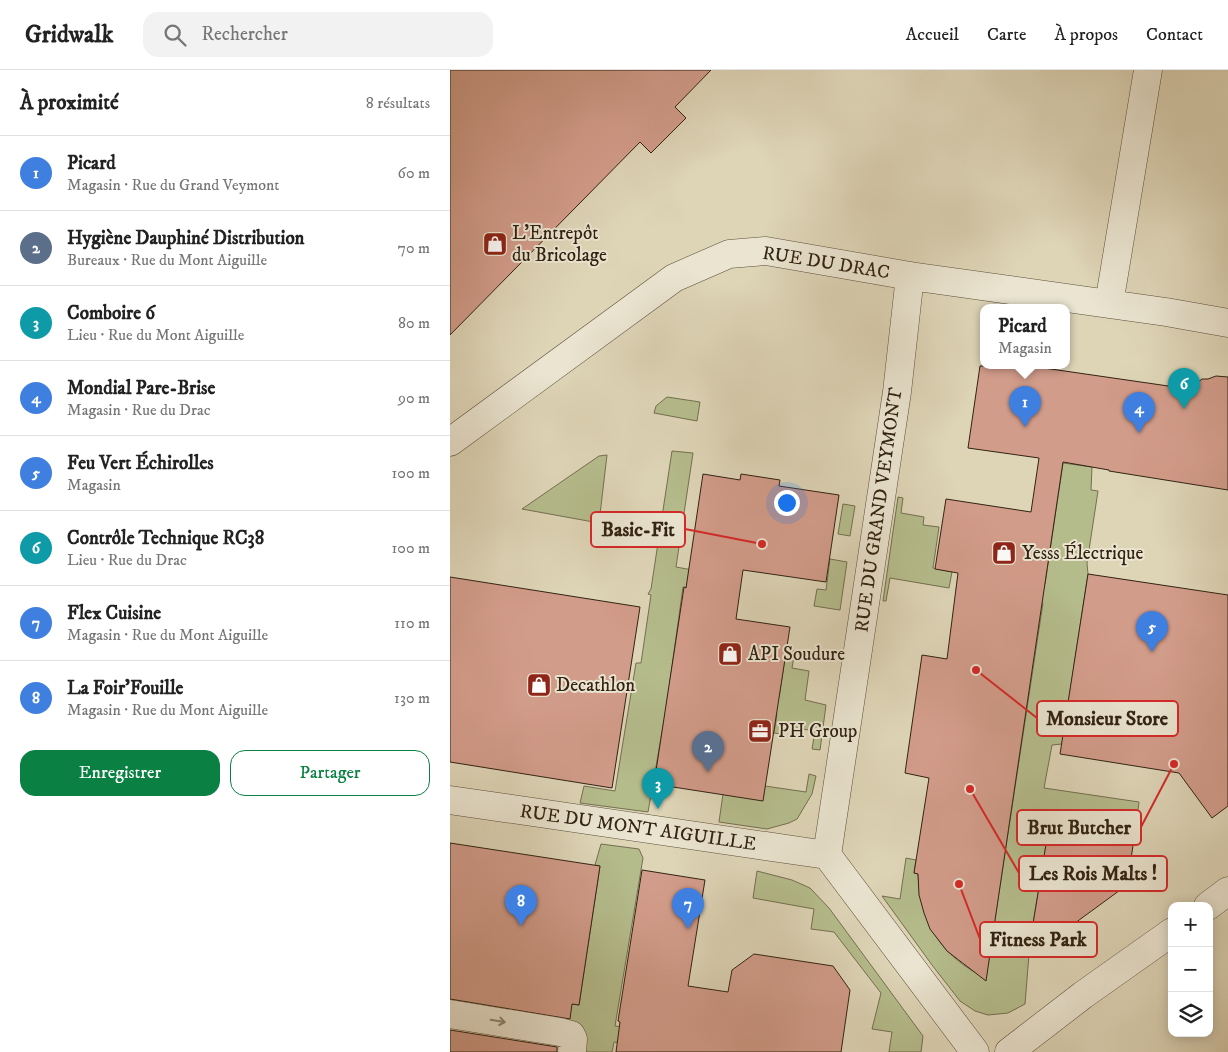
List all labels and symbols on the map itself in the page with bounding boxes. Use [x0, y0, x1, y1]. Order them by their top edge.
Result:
place label: L'Entrepôt du Bricolage [512, 222, 607, 267]
shop icon: L'Entrepôt du Bricolage [482, 231, 508, 257]
street label: RUE DU DRAC [761, 242, 891, 284]
pin: 6 [1168, 368, 1200, 409]
street label: RUE DU GRAND VEYMONT [850, 385, 908, 634]
pin: 1 [1009, 386, 1041, 427]
pin: 4 [1123, 392, 1155, 433]
your location [774, 490, 800, 516]
callout: Basic-Fit [591, 512, 685, 547]
text: Basic-Fit [601, 518, 675, 543]
shop icon: Yesss Électrique [991, 540, 1017, 566]
place label: Yesss Électrique [1022, 541, 1144, 566]
pin: 5 [1136, 611, 1168, 652]
shop icon: API Soudure [717, 641, 743, 667]
place label: API Soudure [748, 643, 845, 666]
shop icon: Decathlon [526, 672, 552, 698]
place label: Decathlon [556, 674, 635, 697]
callout: Monsieur Store [1037, 701, 1178, 736]
text: Monsieur Store [1046, 707, 1169, 732]
office icon: PH Group [747, 718, 773, 744]
place label: PH Group [778, 720, 857, 743]
pin: 2 [692, 731, 724, 772]
pin: 3 [642, 768, 674, 809]
street label: RUE DU MONT AIGUILLE [518, 800, 758, 856]
callout: Brut Butcher [1017, 810, 1141, 845]
text: Brut Butcher [1027, 816, 1131, 841]
callout: Les Rois Malts ! [1019, 856, 1167, 891]
text: Les Rois Malts ! [1029, 862, 1157, 887]
pin: 8 [505, 885, 537, 926]
pin: 7 [672, 888, 704, 929]
callout: Fitness Park [980, 922, 1097, 957]
text: Fitness Park [989, 928, 1088, 953]
one-way arrow [490, 1017, 506, 1027]

